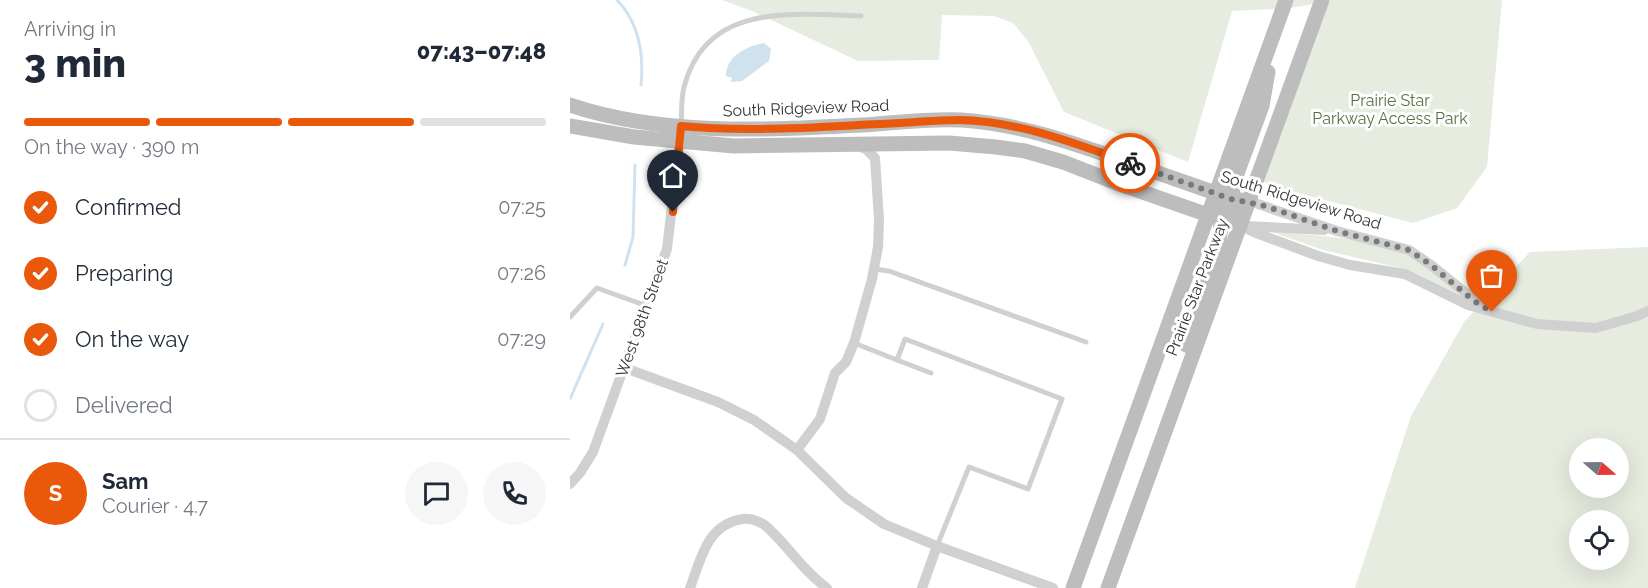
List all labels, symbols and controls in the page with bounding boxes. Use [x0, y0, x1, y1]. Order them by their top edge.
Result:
text: Arriving in [24, 17, 116, 41]
text: 07:43–07:48 [417, 38, 546, 64]
text: 3 min [24, 40, 126, 86]
park label: Prairie Star Parkway Access Park [1312, 91, 1468, 128]
street label: South Ridgeview Road [722, 96, 890, 120]
courier [1100, 133, 1160, 193]
text: On the way · 390 m [24, 135, 199, 159]
icon: bike [1114, 147, 1147, 180]
pin [647, 150, 698, 212]
icon: home [656, 159, 689, 192]
street label: South Ridgeview Road [1219, 167, 1383, 233]
icon: check [24, 191, 57, 224]
text: Confirmed [75, 194, 182, 220]
text: 07:25 [498, 195, 546, 219]
street label: Prairie Star Parkway [1162, 215, 1232, 359]
pin [1466, 250, 1517, 312]
street label: West 98th Street [612, 256, 672, 380]
icon: check [24, 257, 57, 290]
icon: bag [1475, 259, 1508, 292]
text: Preparing [75, 260, 173, 286]
text: 07:26 [497, 261, 546, 285]
icon: check [24, 323, 57, 356]
text: On the way [75, 326, 189, 352]
text: 07:29 [497, 327, 546, 351]
text: Delivered [75, 392, 173, 418]
north arrow [1569, 438, 1629, 498]
map controls [1569, 438, 1629, 570]
button: chat [405, 462, 468, 525]
button: phone [483, 462, 546, 525]
text: Sam [102, 468, 149, 494]
text: S [49, 480, 62, 506]
text: Courier · 4.7 [102, 494, 208, 518]
button: locate [1569, 510, 1629, 570]

